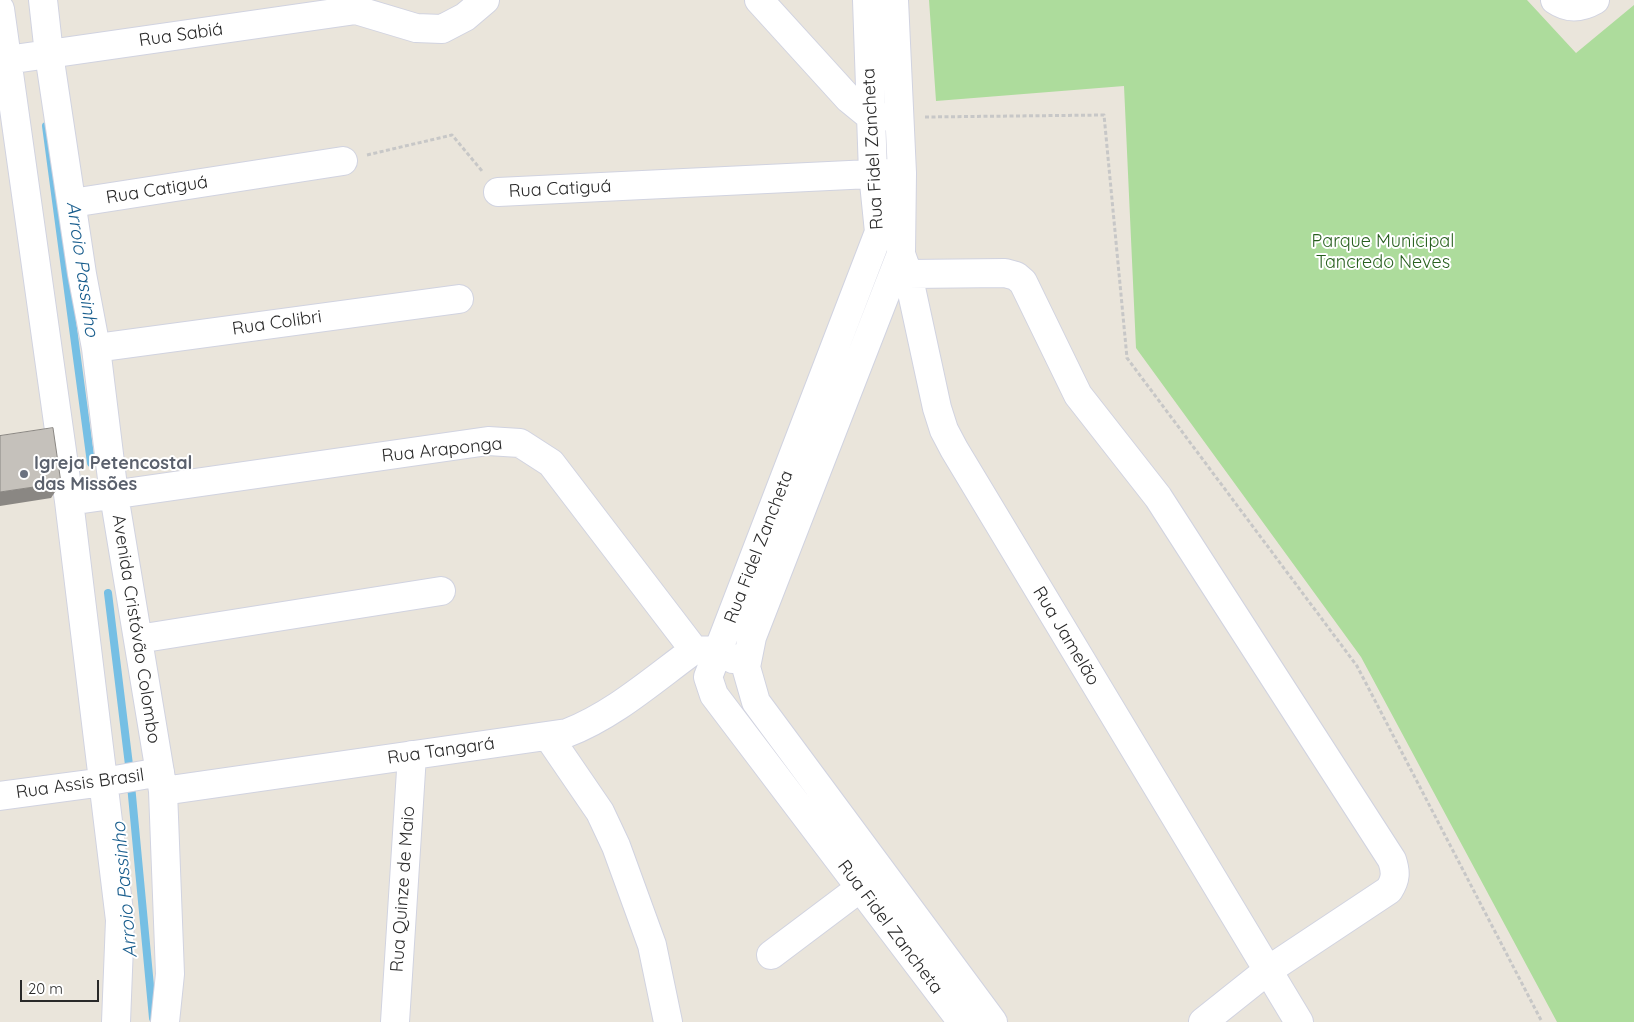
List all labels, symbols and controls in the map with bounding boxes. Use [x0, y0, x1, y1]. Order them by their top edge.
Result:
street label: Rua Sabiá [138, 18, 224, 52]
street label: Rua Fidel Zancheta [858, 68, 888, 230]
street label: Rua Catiguá [105, 171, 209, 209]
street label: Rua Catiguá [508, 176, 612, 202]
water label: Arroio Passinho [61, 200, 103, 338]
park label: Parque Municipal Tancredo Neves [1312, 231, 1454, 274]
street label: Rua Colibri [231, 306, 323, 340]
street label: Rua Araponga [380, 433, 504, 467]
place label: Igreja Petencostal das Missões [34, 453, 192, 496]
marker: Igreja Petencostal das Missões [18, 468, 30, 480]
street label: Rua Fidel Zancheta [720, 468, 798, 626]
street label: Avenida Cristóvão Colombo [107, 513, 165, 745]
street label: Rua Jamelão [1028, 583, 1104, 689]
street label: Rua Tangará [386, 733, 496, 769]
street label: Rua Assis Brasil [14, 764, 146, 804]
street label: Rua Quinze de Maio [386, 805, 420, 973]
water label: Arroio Passinho [108, 821, 142, 959]
street label: Rua Fidel Zancheta [833, 856, 947, 998]
scale bar [22, 970, 101, 1002]
text: 20 m [28, 979, 63, 998]

